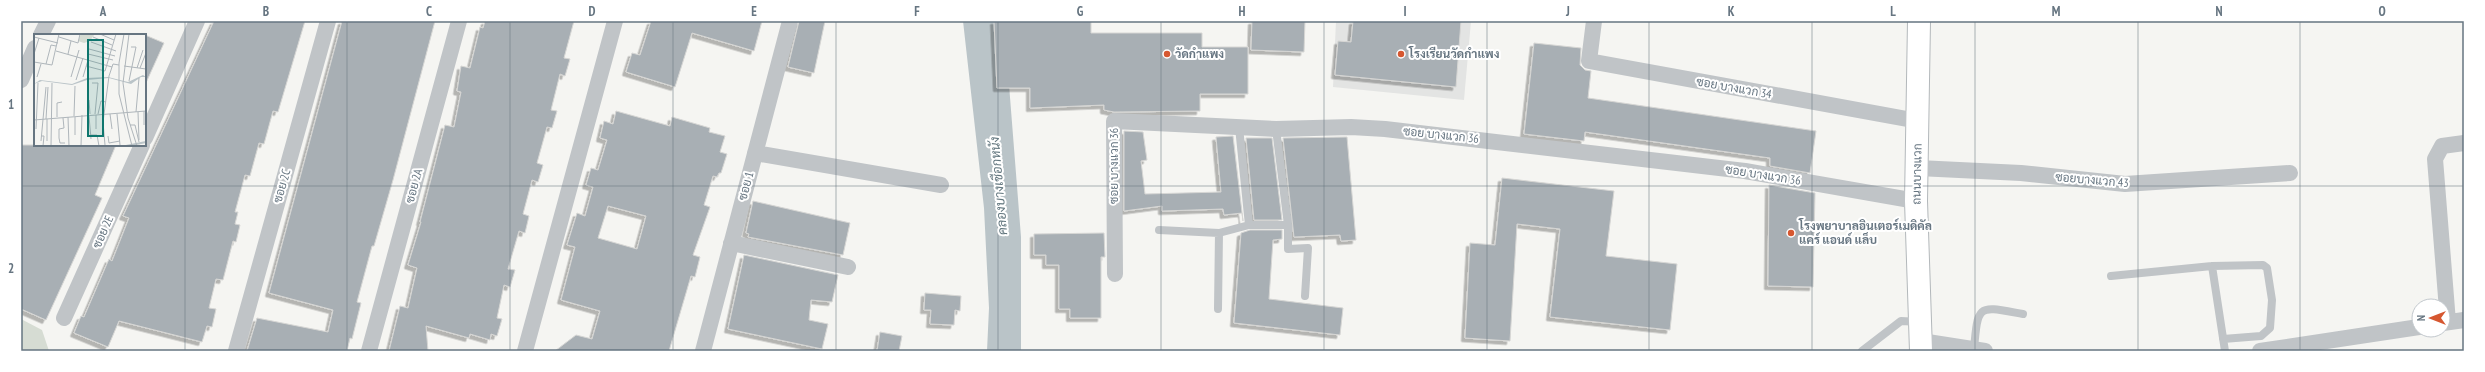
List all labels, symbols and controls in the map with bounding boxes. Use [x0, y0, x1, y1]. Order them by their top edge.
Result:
text: A [99, 3, 107, 20]
text: B [263, 3, 269, 20]
text: C [426, 3, 432, 20]
text: D [589, 3, 596, 20]
text: E [751, 3, 757, 20]
text: F [914, 3, 920, 20]
text: G [1077, 3, 1084, 20]
text: H [1239, 3, 1246, 20]
text: I [1403, 3, 1407, 20]
text: J [1565, 3, 1570, 20]
text: K [1728, 3, 1735, 20]
text: L [1890, 3, 1896, 20]
text: M [2052, 3, 2061, 20]
text: N [2215, 3, 2223, 20]
text: O [2378, 3, 2386, 20]
inset map [34, 34, 146, 146]
place label: วัดกำแพง [1175, 46, 1224, 61]
place label: โรงเรียนวัดกำแพง [1408, 46, 1500, 61]
marker: วัดกำแพง [1162, 49, 1172, 59]
marker: โรงเรียนวัดกำแพง [1396, 49, 1406, 59]
street label: ซอย บางแวก 34 [1695, 74, 1774, 102]
text: 1 [8, 96, 14, 113]
street label: ซอย บางแวก 36 [1402, 123, 1480, 146]
street label: ซอย บางแวก 36 [1106, 128, 1121, 204]
water label: คลองบางเชือกหนัง [985, 136, 1011, 236]
street label: ถนนบางแวก [1908, 143, 1925, 205]
street label: ซอย บางแวก 36 [1724, 161, 1802, 188]
street label: ซอย 2C [270, 167, 294, 205]
street label: ซอย 2A [402, 167, 425, 205]
street label: ซอยบางแวก 43 [2055, 169, 2129, 190]
street label: ซอย 1 [734, 170, 757, 202]
street label: ซอย 2E [89, 213, 116, 251]
place label: โรงพยาบาลอินเตอร์เมดิคัล แคร์ แอนด์ แล็บ [1798, 218, 1932, 247]
marker: โรงพยาบาลอินเตอร์เมดิคัล แคร์ แอนด์ แล็บ [1786, 228, 1796, 238]
text: 2 [8, 260, 14, 277]
north arrow [2411, 298, 2451, 338]
text: N [2414, 315, 2428, 321]

